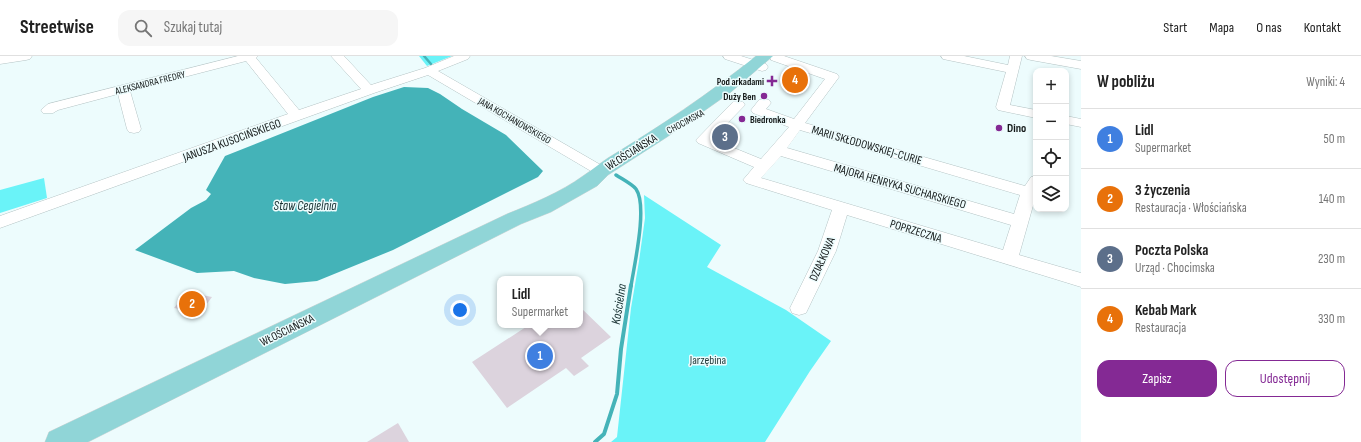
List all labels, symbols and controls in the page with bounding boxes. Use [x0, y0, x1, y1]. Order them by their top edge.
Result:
search box [118, 10, 398, 46]
text: Streetwise [20, 16, 94, 39]
icon: search [132, 17, 154, 39]
text: Szukaj tutaj [164, 18, 222, 37]
text: Start [1163, 19, 1187, 36]
text: Mapa [1209, 19, 1234, 36]
text: O nas [1256, 19, 1282, 36]
text: Kontakt [1304, 19, 1341, 36]
pin: 4 [782, 65, 808, 95]
street label: ALEKSANDRA FREDRY [113, 68, 187, 98]
map controls [1033, 68, 1069, 212]
button: + [1033, 68, 1069, 104]
text: W pobliżu [1097, 72, 1155, 92]
text: Wyniki: 4 [1306, 74, 1345, 90]
place label: Pod arkadami [717, 76, 764, 88]
marker: Pod arkadami [767, 76, 777, 86]
place label: Duży Ben [723, 91, 756, 103]
marker: Duży Ben [759, 91, 769, 101]
street label: JANA KOCHANOWSKIEGO [475, 95, 553, 147]
button: − [1033, 104, 1069, 140]
street label: CHOCIMSKA [665, 107, 707, 137]
marker: Biedronka [737, 114, 747, 124]
place label: Biedronka [750, 114, 785, 126]
street label: JANUSZA KUSOCIŃSKIEGO [180, 116, 283, 166]
place label: Dino [1007, 121, 1026, 136]
text: Lidl [1135, 121, 1154, 140]
pin: 3 [712, 122, 738, 152]
street label: MARII SKŁODOWSKIEJ-CURIE [810, 123, 924, 168]
marker: Dino [994, 123, 1004, 133]
street label: WŁOŚCIAŃSKA [603, 130, 661, 174]
text: 1 [1107, 131, 1113, 147]
text: 50 m [1324, 131, 1345, 147]
button: locate [1033, 140, 1069, 176]
text: Supermarket [1135, 140, 1191, 156]
street label: MAJORA HENRYKA SUCHARSKIEGO [832, 160, 968, 213]
button: layers [1033, 176, 1069, 212]
text: 3 życzenia [1135, 181, 1190, 200]
text: 2 [1107, 191, 1113, 207]
text: 140 m [1319, 191, 1345, 207]
water label: Staw Cegielnia [273, 198, 337, 214]
text: Restauracja · Włościańska [1135, 200, 1247, 216]
street label: POPRZECZNA [888, 217, 944, 247]
street label: DZIAŁKOWA [806, 234, 839, 283]
text: Poczta Polska [1135, 241, 1208, 260]
text: 3 [1107, 251, 1113, 267]
text: 230 m [1318, 251, 1345, 267]
text: Urząd · Chocimska [1135, 260, 1215, 276]
popup [497, 276, 583, 328]
water label: Kościelna [608, 282, 630, 326]
text: Lidl [512, 285, 530, 304]
pin: 2 [179, 289, 205, 319]
your location [450, 300, 470, 320]
text: Kebab Mark [1135, 301, 1197, 320]
text: Supermarket [512, 304, 568, 320]
street label: WŁOŚCIAŃSKA [258, 311, 317, 350]
text: 4 [1107, 311, 1113, 327]
text: 330 m [1318, 311, 1345, 327]
text: Restauracja [1135, 320, 1186, 336]
pin: 1 [527, 341, 553, 371]
park label: Jarzębina [689, 353, 727, 368]
button: Zapisz [1097, 360, 1217, 397]
button: Udostępnij [1225, 360, 1345, 397]

